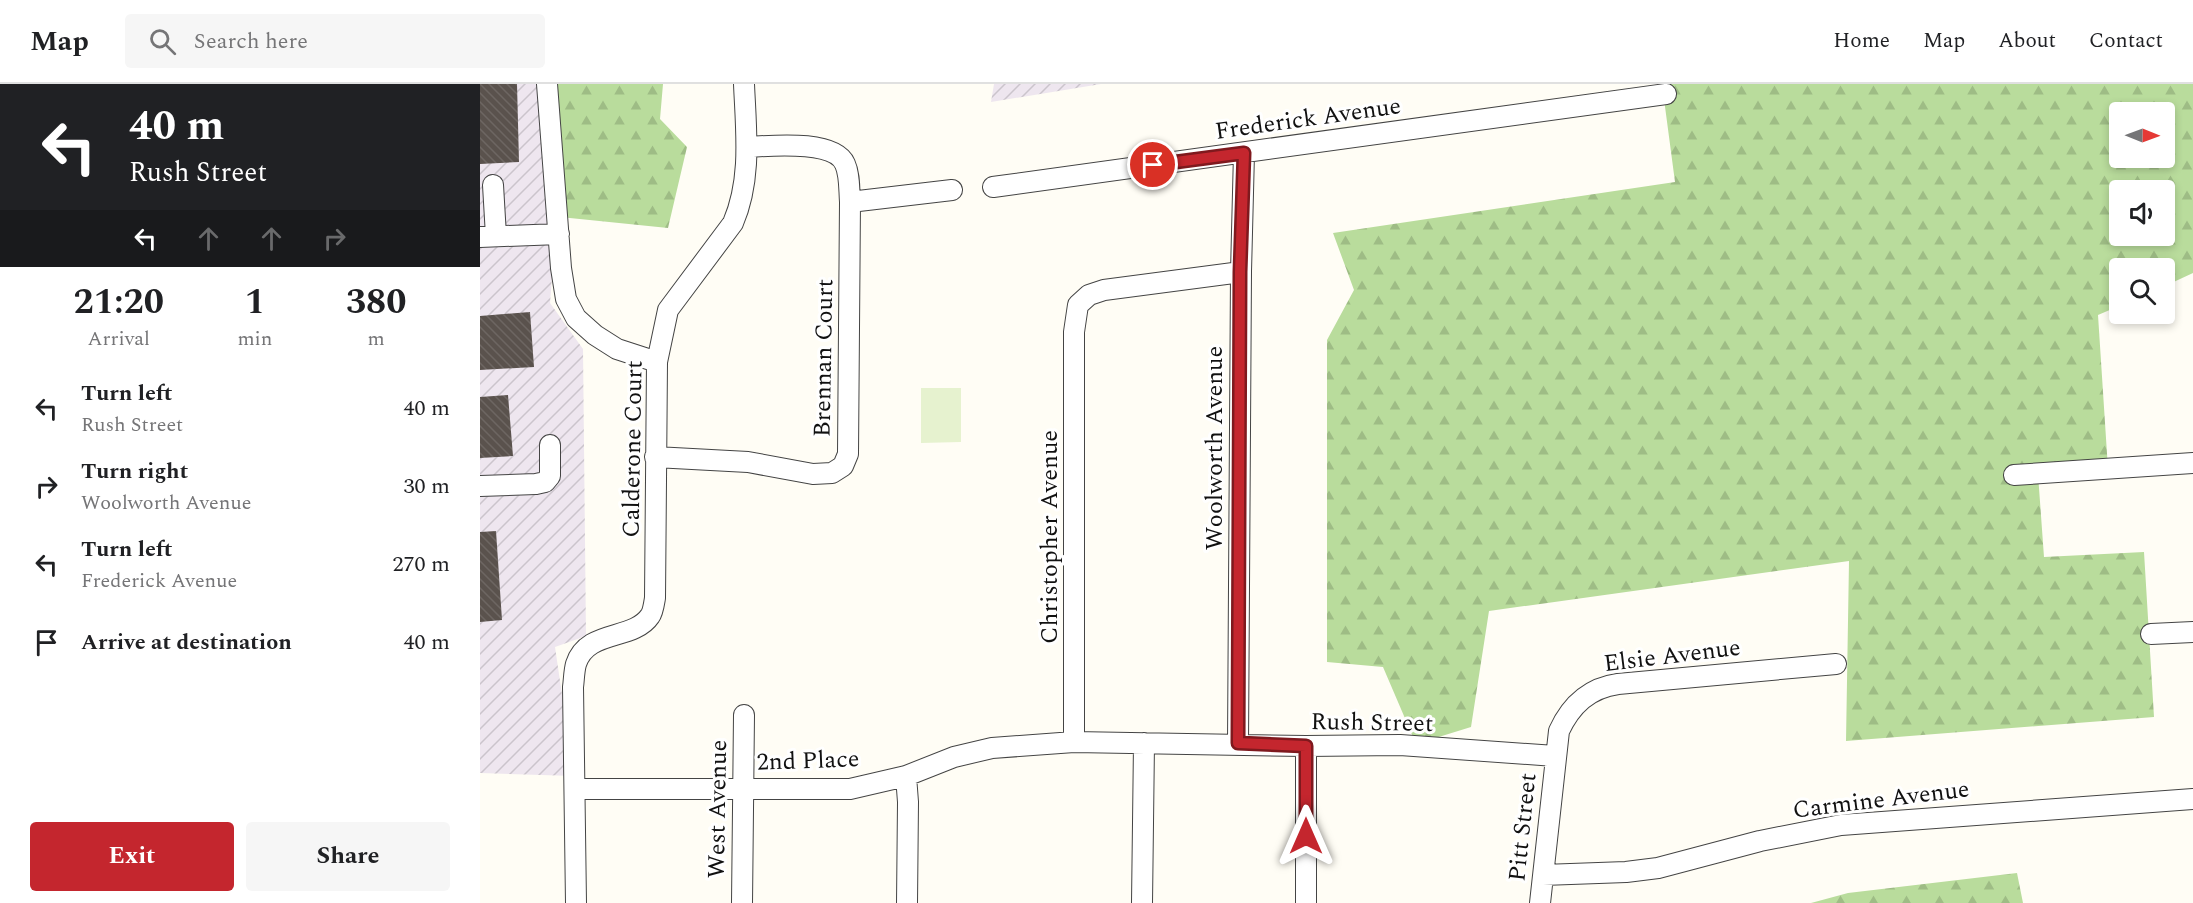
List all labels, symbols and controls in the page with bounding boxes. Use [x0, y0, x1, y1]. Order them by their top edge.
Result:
search box [125, 14, 545, 68]
text: Map [30, 20, 89, 63]
icon: search [146, 25, 179, 58]
text: Search here [194, 25, 308, 58]
text: Home [1833, 25, 1890, 57]
text: Map [1923, 25, 1965, 57]
text: About [1998, 25, 2056, 57]
text: Contact [2089, 25, 2163, 57]
street label: Frederick Avenue [1213, 88, 1403, 150]
text: 40 m [129, 95, 224, 158]
north arrow [2109, 102, 2175, 168]
map controls [2109, 102, 2175, 324]
icon: left [30, 108, 108, 186]
pin [1127, 139, 1178, 190]
icon: arrive [1136, 148, 1169, 181]
text: Rush Street [129, 152, 267, 194]
button: sound [2109, 180, 2175, 246]
icon: left [129, 222, 162, 255]
icon: ahead [192, 222, 225, 255]
icon: ahead [255, 222, 288, 255]
icon: right [318, 222, 351, 255]
button: search [2109, 258, 2175, 324]
text: 21:20 [73, 275, 164, 330]
text: 1 [245, 275, 265, 330]
text: 380 [346, 275, 406, 330]
street label: Brennan Court [805, 279, 843, 437]
text: Arrival [88, 324, 150, 354]
text: min [237, 324, 272, 354]
text: m [368, 324, 385, 354]
street label: Woolworth Avenue [1197, 346, 1233, 550]
street label: Calderone Court [613, 360, 653, 538]
text: Turn left [81, 377, 173, 410]
icon: left [30, 392, 63, 425]
text: 40 m [404, 392, 450, 425]
text: Rush Street [81, 410, 183, 440]
street label: Christopher Avenue [1032, 430, 1068, 644]
text: Turn right [81, 455, 188, 488]
icon: right [30, 470, 63, 503]
text: 30 m [404, 470, 450, 503]
text: Woolworth Avenue [81, 488, 251, 518]
text: Turn left [81, 533, 173, 566]
icon: left [30, 548, 63, 581]
text: 270 m [393, 548, 450, 581]
text: Frederick Avenue [81, 566, 237, 596]
icon: arrive [30, 626, 63, 659]
text: Arrive at destination [81, 626, 292, 659]
text: 40 m [404, 626, 450, 659]
street label: Elsie Avenue [1602, 630, 1743, 682]
street label: Rush Street [1310, 704, 1434, 742]
street label: West Avenue [699, 739, 737, 879]
street label: 2nd Place [756, 741, 860, 781]
street label: Pitt Street [1499, 771, 1547, 883]
street label: Carmine Avenue [1791, 771, 1971, 829]
position arrow [1274, 804, 1338, 868]
button: Exit [30, 822, 234, 891]
button: Share [246, 822, 450, 891]

